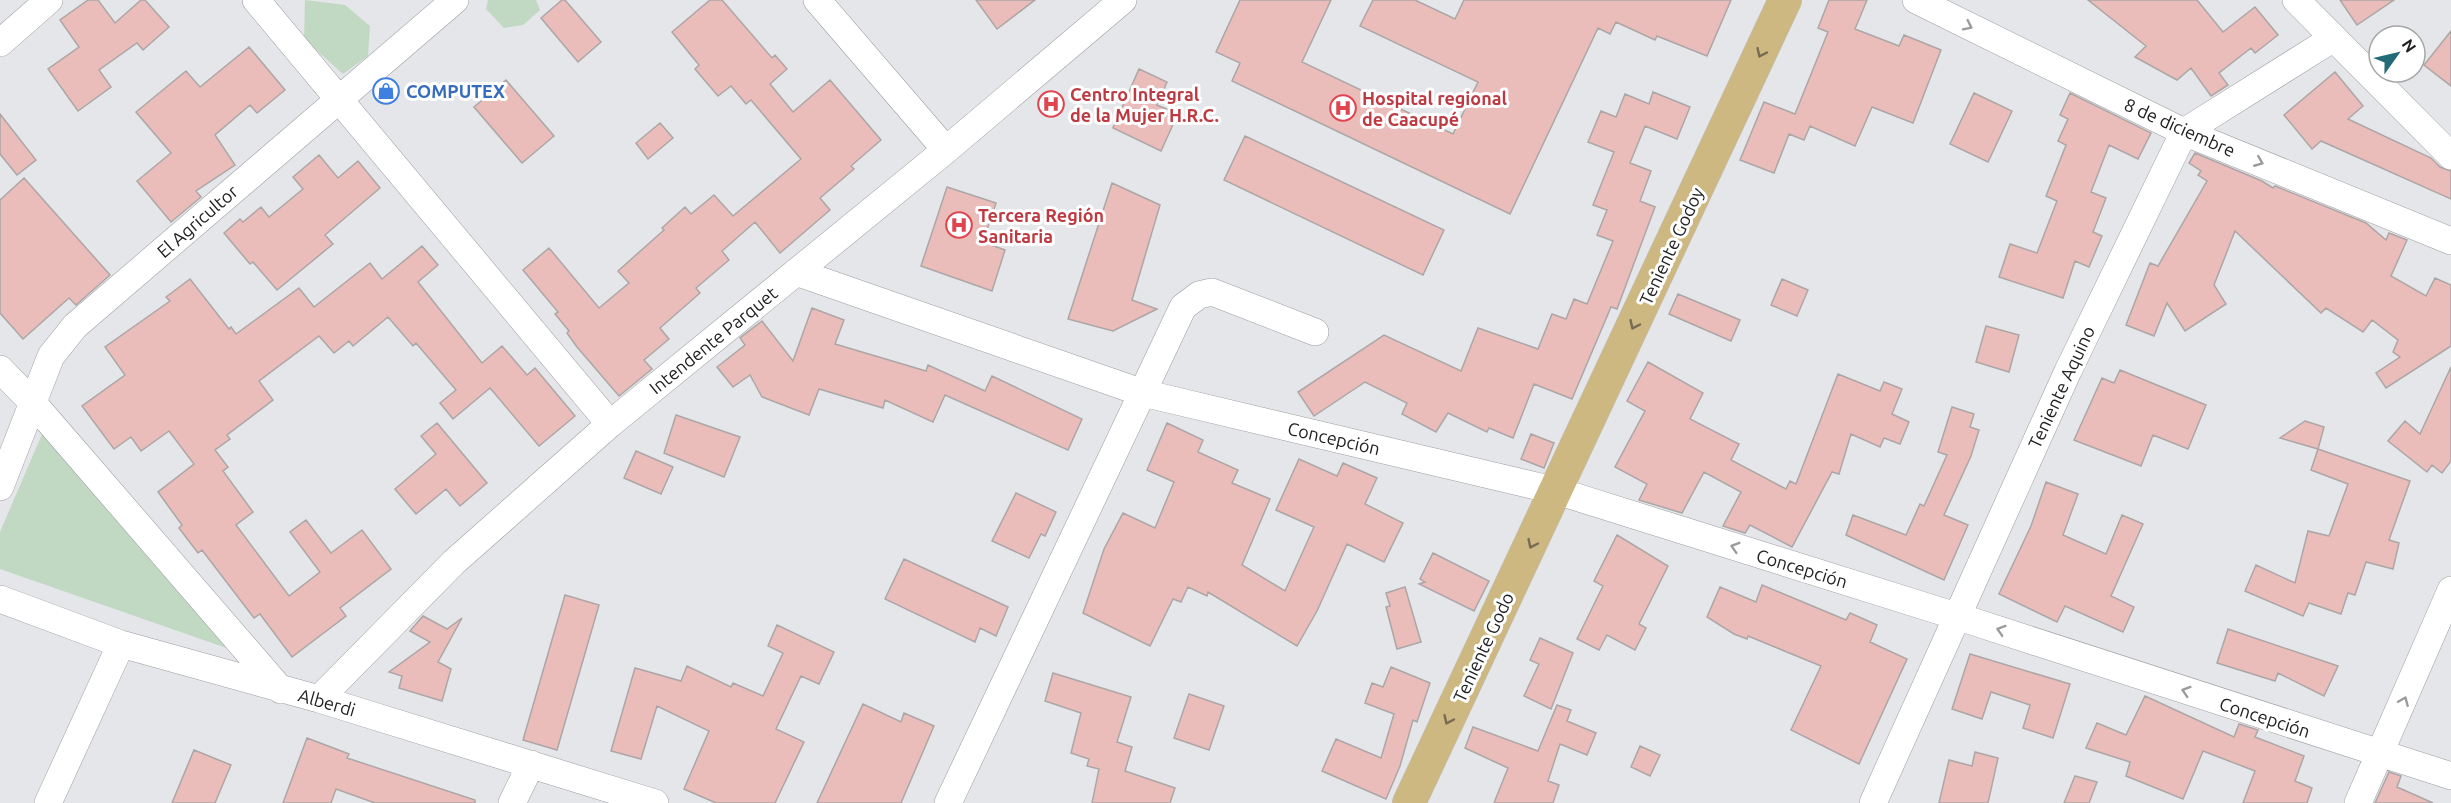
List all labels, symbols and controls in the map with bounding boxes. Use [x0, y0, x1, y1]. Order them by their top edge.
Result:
one-way arrow [1962, 18, 1973, 30]
north arrow [2367, 24, 2427, 84]
text: N [2399, 36, 2420, 56]
one-way arrow [1756, 47, 1768, 58]
shop icon: COMPUTEX [371, 76, 401, 106]
place label: COMPUTEX [406, 81, 505, 101]
place label: Centro Integral de la Mujer H.R.C. [1070, 84, 1219, 125]
place label: Hospital regional de Caacupé [1362, 88, 1508, 129]
hospital icon: Centro Integral de la Mujer H.R.C. [1036, 89, 1066, 119]
hospital icon: Hospital regional de Caacupé [1328, 93, 1358, 123]
street label: 8 de diciembre [2121, 94, 2239, 160]
one-way arrow [2252, 155, 2263, 167]
street label: El Agricultor [153, 181, 241, 261]
street label: Teniente Godoy [1635, 184, 1707, 308]
place label: Tercera Región Sanitaria [978, 205, 1104, 246]
hospital icon: Tercera Región Sanitaria [944, 210, 974, 240]
street label: Intendente Parquet [645, 282, 781, 398]
one-way arrow [1630, 319, 1642, 330]
street label: Teniente Aquino [2024, 323, 2098, 451]
street label: Concepción [1286, 418, 1382, 458]
one-way arrow [1527, 537, 1539, 548]
one-way arrow [1730, 541, 1741, 554]
street label: Concepción [1754, 545, 1850, 591]
street label: Teniente Godo [1449, 589, 1517, 705]
one-way arrow [1996, 625, 2007, 638]
street label: Alberdi [296, 684, 358, 720]
one-way arrow [2181, 686, 2192, 698]
street label: Concepción [2217, 693, 2313, 741]
one-way arrow [2397, 696, 2409, 707]
one-way arrow [1444, 714, 1456, 725]

